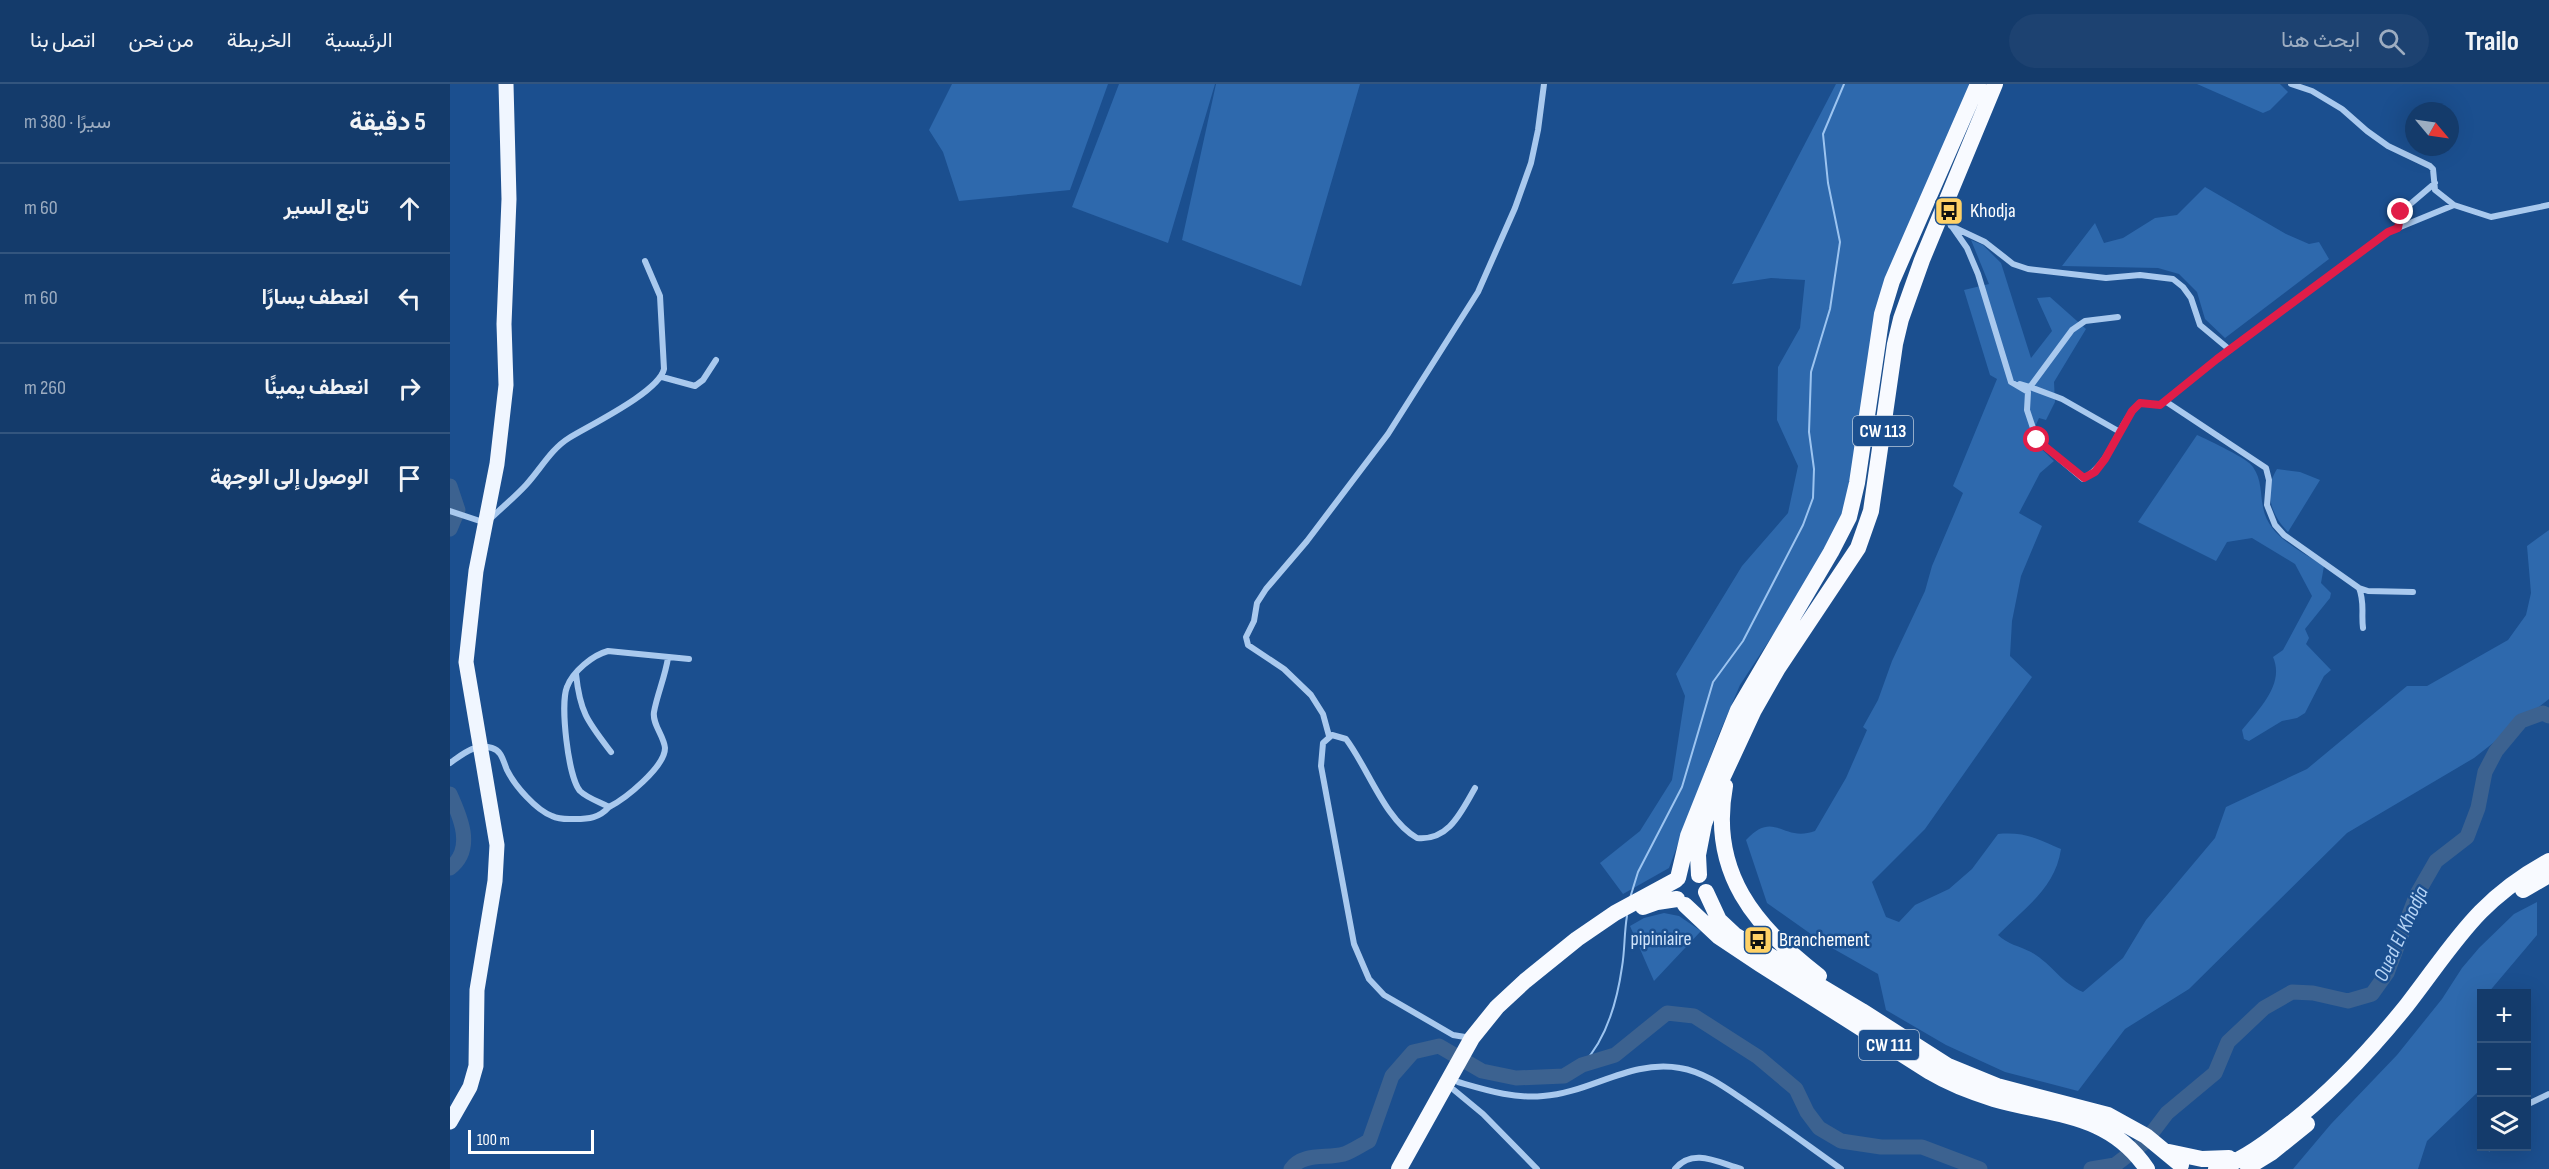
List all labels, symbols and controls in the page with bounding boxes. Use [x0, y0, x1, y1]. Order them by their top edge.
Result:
search box [2009, 14, 2429, 68]
icon: search [2375, 25, 2408, 58]
text: Trailo [2465, 25, 2519, 58]
text: ابحث هنا [2281, 27, 2360, 54]
text: اتصل بنا [30, 28, 96, 53]
text: من نحن [129, 28, 194, 53]
text: الخريطة [227, 28, 292, 53]
text: الرئيسية [325, 28, 393, 53]
north arrow [2405, 102, 2459, 156]
text: 5 دقيقة [349, 107, 426, 138]
text: سيرًا · 380 m [24, 110, 111, 134]
icon: ahead [393, 192, 426, 225]
text: تابع السير [284, 194, 369, 221]
bus stop icon: Khodja [1933, 195, 1965, 227]
text: 60 m [24, 196, 58, 220]
route end [2387, 198, 2413, 224]
place label: Khodja [1970, 199, 2016, 223]
icon: left [393, 282, 426, 315]
text: انعطف يسارًا [261, 284, 369, 311]
text: 60 m [24, 286, 58, 310]
icon: right [393, 372, 426, 405]
text: انعطف يمينًا [264, 374, 369, 401]
text: 260 m [24, 376, 66, 400]
road number: CW 113 [1853, 416, 1913, 446]
route start [2023, 426, 2049, 452]
icon: arrive [393, 462, 426, 495]
text: الوصول إلى الوجهة [210, 464, 369, 491]
water label: Oued El Khodja [2368, 882, 2434, 985]
bus stop icon: Branchement [1742, 924, 1774, 956]
park label: pipiniaire [1630, 927, 1692, 951]
place label: Branchement [1779, 928, 1870, 952]
map controls [2477, 989, 2531, 1151]
button: + [2477, 989, 2531, 1043]
road number: CW 111 [1859, 1030, 1919, 1060]
button: − [2477, 1043, 2531, 1097]
button: layers [2477, 1097, 2531, 1151]
scale bar [468, 1127, 594, 1154]
text: 100 m [477, 1131, 510, 1150]

